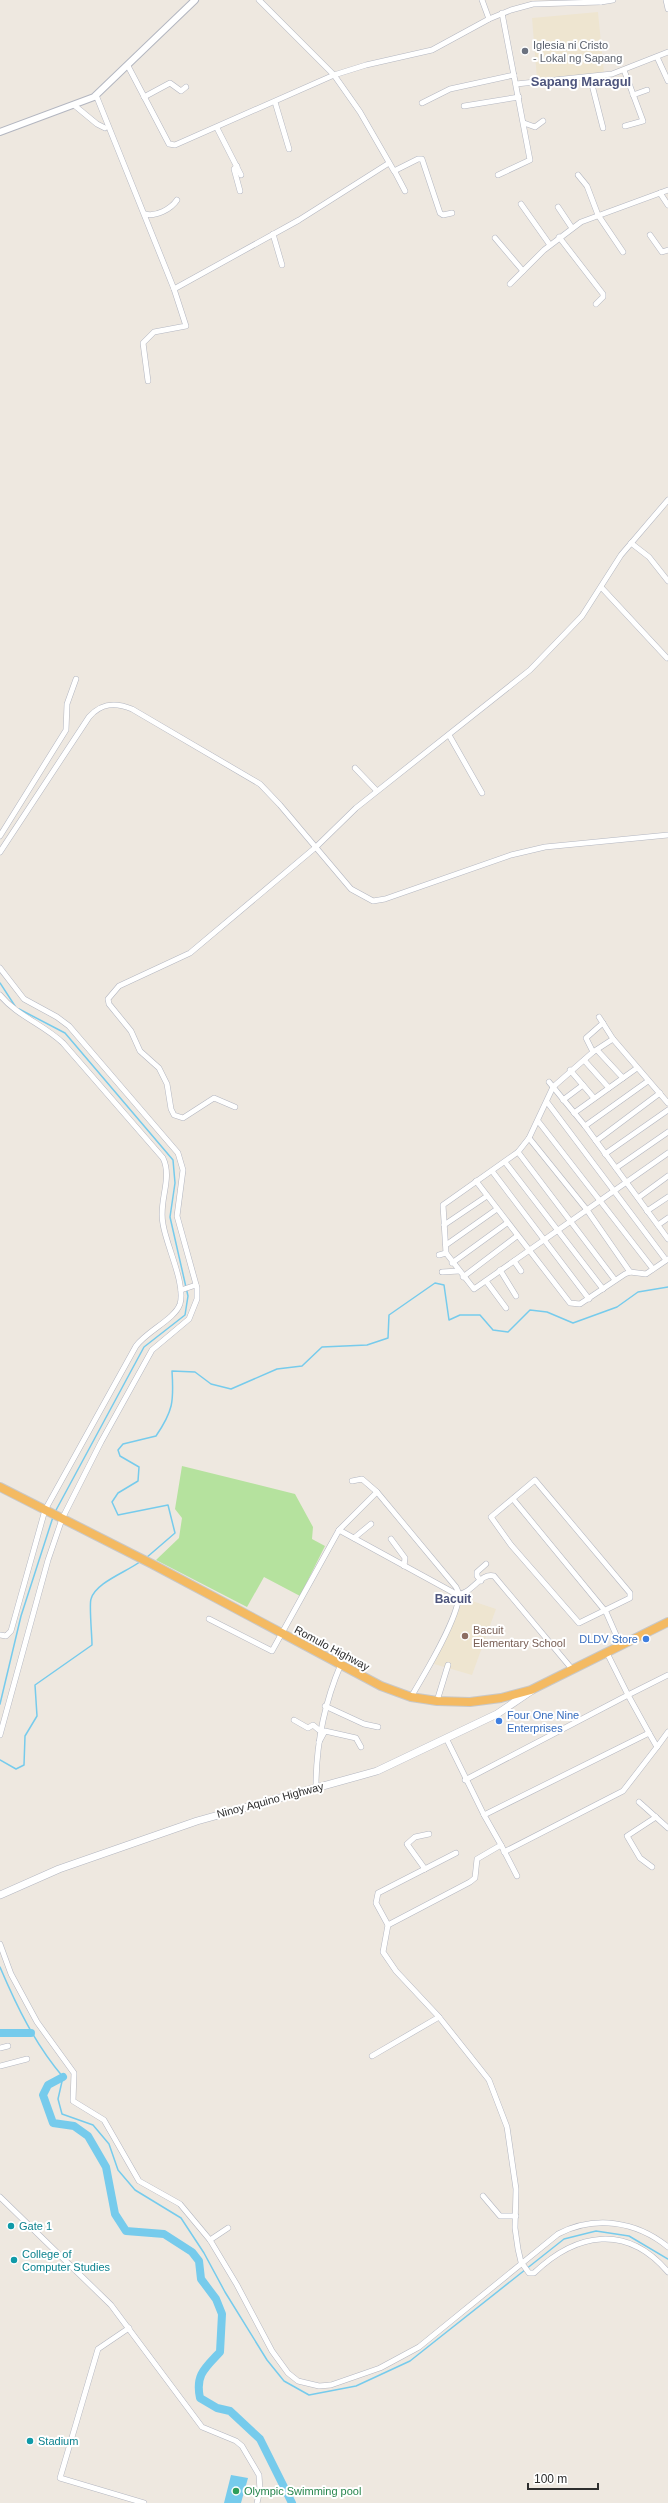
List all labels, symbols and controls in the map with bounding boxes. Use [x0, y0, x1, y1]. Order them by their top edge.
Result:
place label: Iglesia ni Cristo - Lokal ng Sapang [533, 39, 622, 64]
marker: Iglesia ni Cristo - Lokal ng Sapang [520, 46, 530, 56]
district label: Sapang Maragul [531, 74, 631, 89]
district label: Bacuit [435, 1592, 471, 1606]
street label: Romulo Highway [292, 1623, 372, 1673]
place label: Bacuit Elementary School [473, 1624, 565, 1649]
marker: Bacuit Elementary School [460, 1631, 470, 1641]
place label: DLDV Store [579, 1633, 638, 1645]
marker: DLDV Store [641, 1634, 651, 1644]
place label: Four One Nine Enterprises [507, 1709, 579, 1734]
marker: Four One Nine Enterprises [494, 1716, 504, 1726]
street label: Ninoy Aquino Highway [215, 1780, 325, 1820]
place label: Gate 1 [19, 2220, 52, 2232]
marker: Gate 1 [6, 2221, 16, 2231]
place label: College of Computer Studies [22, 2248, 111, 2273]
marker: College of Computer Studies [9, 2255, 19, 2265]
place label: Stadium [38, 2435, 78, 2447]
marker: Stadium [25, 2436, 35, 2446]
scale bar [528, 2465, 598, 2491]
text: 100 m [534, 2472, 567, 2486]
place label: Olympic Swimming pool [244, 2485, 361, 2497]
marker: Olympic Swimming pool [231, 2486, 241, 2496]

